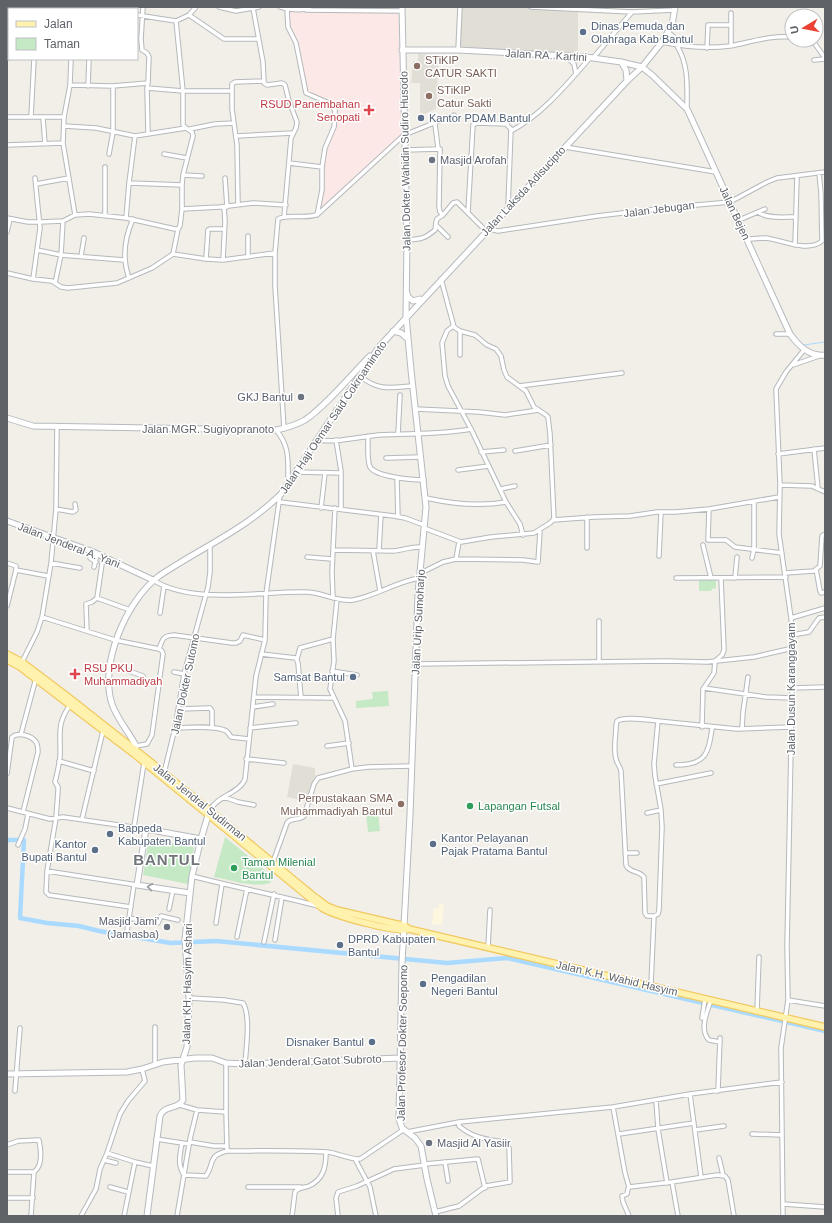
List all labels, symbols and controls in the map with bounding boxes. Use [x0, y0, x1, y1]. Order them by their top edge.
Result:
legend [8, 8, 138, 60]
north arrow [784, 8, 824, 48]
text: Jalan [44, 17, 73, 31]
place label: Dinas Pemuda dan Olahraga Kab Bantul [591, 20, 693, 45]
text: U [788, 25, 801, 35]
marker: Dinas Pemuda dan Olahraga Kab Bantul [578, 27, 588, 37]
text: Taman [44, 37, 80, 51]
street label: Jalan RA. Kartini [505, 47, 587, 63]
place label: STiKIP CATUR SAKTI [425, 54, 497, 79]
marker: STiKIP CATUR SAKTI [412, 61, 422, 71]
street label: Jalan Dokter Wahidin Sudiro Husodo [397, 71, 413, 251]
place label: STiKIP Catur Sakti [437, 84, 491, 109]
marker: STiKIP Catur Sakti [424, 91, 434, 101]
place label: RSUD Panembahan Senopati [260, 98, 360, 123]
marker: RSUD Panembahan Senopati [363, 104, 375, 116]
place label: Kantor PDAM Bantul [429, 112, 531, 124]
marker: Kantor PDAM Bantul [416, 113, 426, 123]
street label: Jalan Laksda Adisucipto [478, 144, 568, 238]
place label: Masjid Arofah [440, 154, 507, 166]
marker: Masjid Arofah [427, 155, 437, 165]
street label: Jalan Bejen [717, 184, 753, 242]
street label: Jalan Jebugan [623, 199, 695, 219]
street label: Jalan Haji Oemar Said Cokroaminoto [277, 338, 389, 496]
place label: GKJ Bantul [237, 391, 293, 403]
marker: GKJ Bantul [296, 392, 306, 402]
street label: Jalan MGR. Sugiyopranoto [142, 423, 274, 435]
street label: Jalan Jenderal A. Yani [16, 520, 122, 570]
street label: Jalan Urip Sumoharjo [409, 569, 427, 675]
street label: Jalan Dusun Karanggayam [785, 623, 797, 755]
street label: Jalan Dokter Sutomo [168, 633, 202, 735]
place label: RSU PKU Muhammadiyah [84, 662, 162, 687]
marker: RSU PKU Muhammadiyah [69, 668, 81, 680]
place label: Samsat Bantul [273, 671, 345, 683]
marker: Samsat Bantul [348, 672, 358, 682]
street label: Jalan Jendral Sudirman [151, 761, 249, 843]
place label: Perpustakaan SMA Muhammadiyah Bantul [280, 792, 394, 817]
marker: Perpustakaan SMA Muhammadiyah Bantul [396, 799, 406, 809]
place label: Lapangan Futsal [478, 800, 560, 812]
marker: Lapangan Futsal [465, 801, 475, 811]
place label: Bappeda Kabupaten Bantul [118, 822, 205, 847]
marker: Bappeda Kabupaten Bantul [105, 829, 115, 839]
place label: Kantor Pelayanan Pajak Pratama Bantul [441, 832, 547, 857]
place label: Kantor Bupati Bantul [22, 838, 87, 863]
marker: Kantor Pelayanan Pajak Pratama Bantul [428, 839, 438, 849]
marker: Kantor Bupati Bantul [90, 845, 100, 855]
district label: BANTUL [133, 851, 201, 868]
place label: Taman Milenial Bantul [242, 856, 315, 881]
marker: Taman Milenial Bantul [229, 863, 239, 873]
one-way arrow [147, 883, 153, 892]
place label: Masjid Jami' (Jamasba) [99, 915, 159, 940]
marker: Masjid Jami' (Jamasba) [162, 922, 172, 932]
street label: Jalan KH. Hasyim Ashari [180, 923, 194, 1045]
place label: DPRD Kabupaten Bantul [348, 933, 435, 958]
marker: DPRD Kabupaten Bantul [335, 940, 345, 950]
street label: Jalan K.H. Wahid Hasyim [555, 958, 679, 998]
street label: Jalan Profesor Dokter Soepomo [395, 965, 409, 1121]
place label: Pengadilan Negeri Bantul [431, 972, 498, 997]
marker: Pengadilan Negeri Bantul [418, 979, 428, 989]
place label: Disnaker Bantul [286, 1036, 364, 1048]
marker: Disnaker Bantul [367, 1037, 377, 1047]
street label: Jalan Jenderal Gatot Subroto [238, 1053, 382, 1069]
place label: Masjid Al Yasiir [437, 1137, 511, 1149]
marker: Masjid Al Yasiir [424, 1138, 434, 1148]

